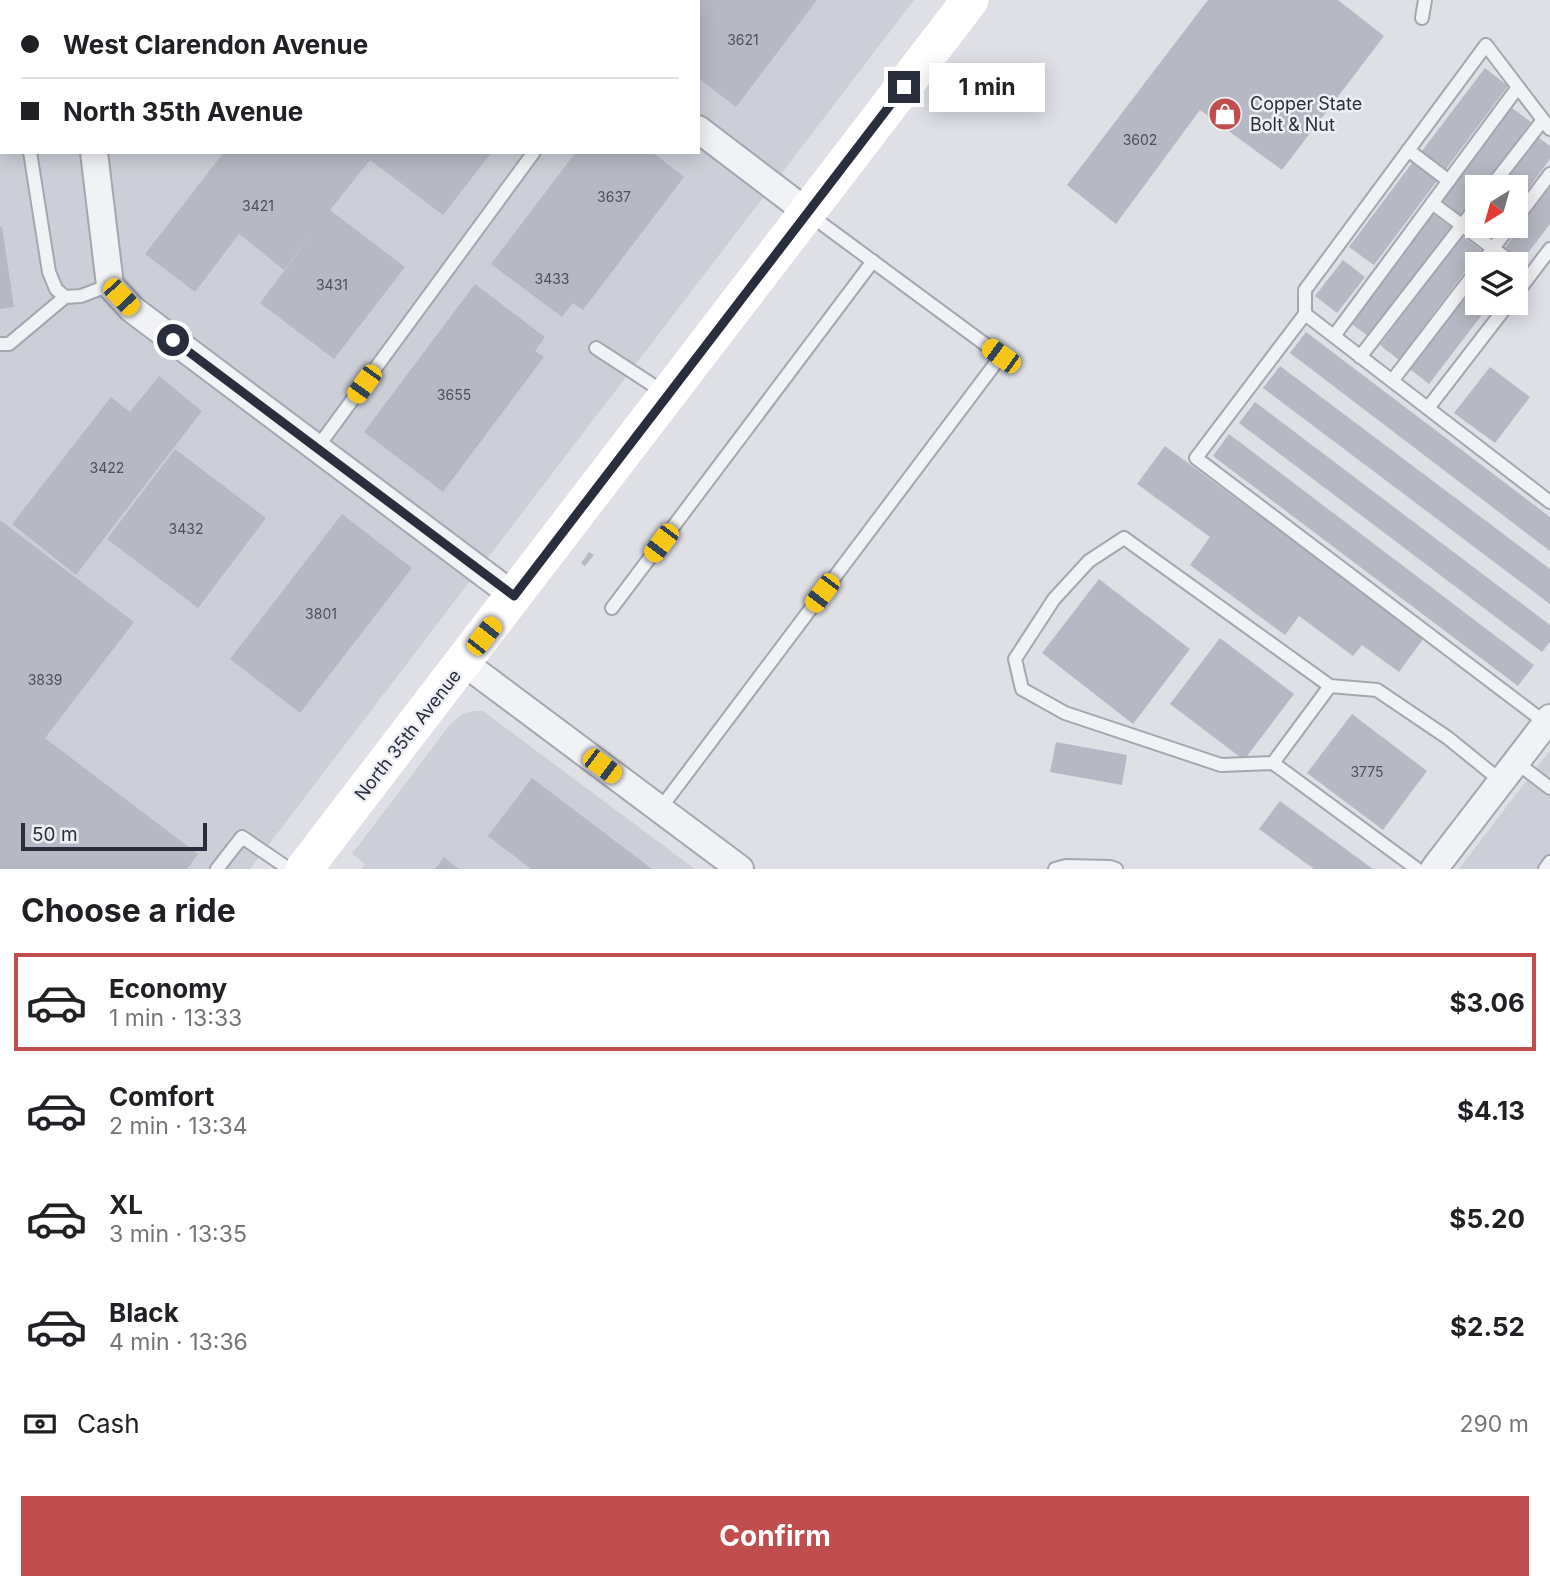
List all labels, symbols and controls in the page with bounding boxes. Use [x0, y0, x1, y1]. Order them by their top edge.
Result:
text: West Clarendon Avenue [63, 29, 368, 60]
house number: 3621 [727, 31, 759, 48]
callout: 1 min [928, 62, 1044, 112]
route end [888, 71, 920, 103]
text: 1 min [959, 73, 1015, 101]
place label: Copper State Bolt & Nut [1250, 93, 1362, 135]
shop icon: Copper State Bolt & Nut [1206, 95, 1244, 133]
text: North 35th Avenue [63, 96, 303, 127]
house number: 3602 [1123, 131, 1157, 148]
north arrow [1465, 175, 1528, 238]
map controls [1465, 175, 1528, 315]
house number: 3637 [597, 188, 631, 205]
house number: 3421 [242, 197, 274, 214]
button: layers [1465, 252, 1528, 315]
house number: 3433 [535, 270, 570, 287]
car [99, 274, 144, 320]
house number: 3431 [316, 276, 348, 293]
route start [157, 324, 189, 356]
car [978, 335, 1025, 377]
car [344, 361, 385, 407]
house number: 3655 [437, 386, 471, 403]
house number: 3422 [90, 459, 124, 476]
house number: 3432 [169, 520, 203, 537]
car [640, 520, 683, 566]
car [801, 570, 844, 616]
house number: 3801 [305, 605, 337, 622]
car [463, 613, 506, 659]
street label: North 35th Avenue [350, 665, 465, 804]
house number: 3839 [28, 671, 62, 688]
car [579, 745, 626, 787]
house number: 3775 [1350, 763, 1384, 780]
scale bar [21, 820, 206, 852]
text: 50 m [32, 823, 78, 846]
text: Choose a ride [21, 891, 236, 930]
icon: car [25, 971, 88, 1034]
text: Economy [109, 973, 227, 1004]
text: $3.06 [1449, 987, 1525, 1018]
text: 1 min · 13:33 [109, 1004, 242, 1032]
icon: car [25, 1079, 88, 1142]
text: Comfort [109, 1081, 214, 1112]
text: $4.13 [1457, 1095, 1525, 1126]
text: 2 min · 13:34 [109, 1112, 248, 1140]
icon: car [25, 1187, 88, 1250]
text: XL [109, 1189, 143, 1220]
text: $5.20 [1449, 1203, 1525, 1234]
text: 3 min · 13:35 [109, 1220, 247, 1248]
icon: car [25, 1295, 88, 1358]
text: Black [109, 1297, 179, 1328]
text: $2.52 [1450, 1311, 1525, 1342]
text: 4 min · 13:36 [109, 1328, 248, 1356]
icon: cash [21, 1405, 59, 1443]
text: Cash [77, 1408, 140, 1439]
text: 290 m [1460, 1410, 1529, 1438]
button: Confirm [21, 1496, 1529, 1576]

